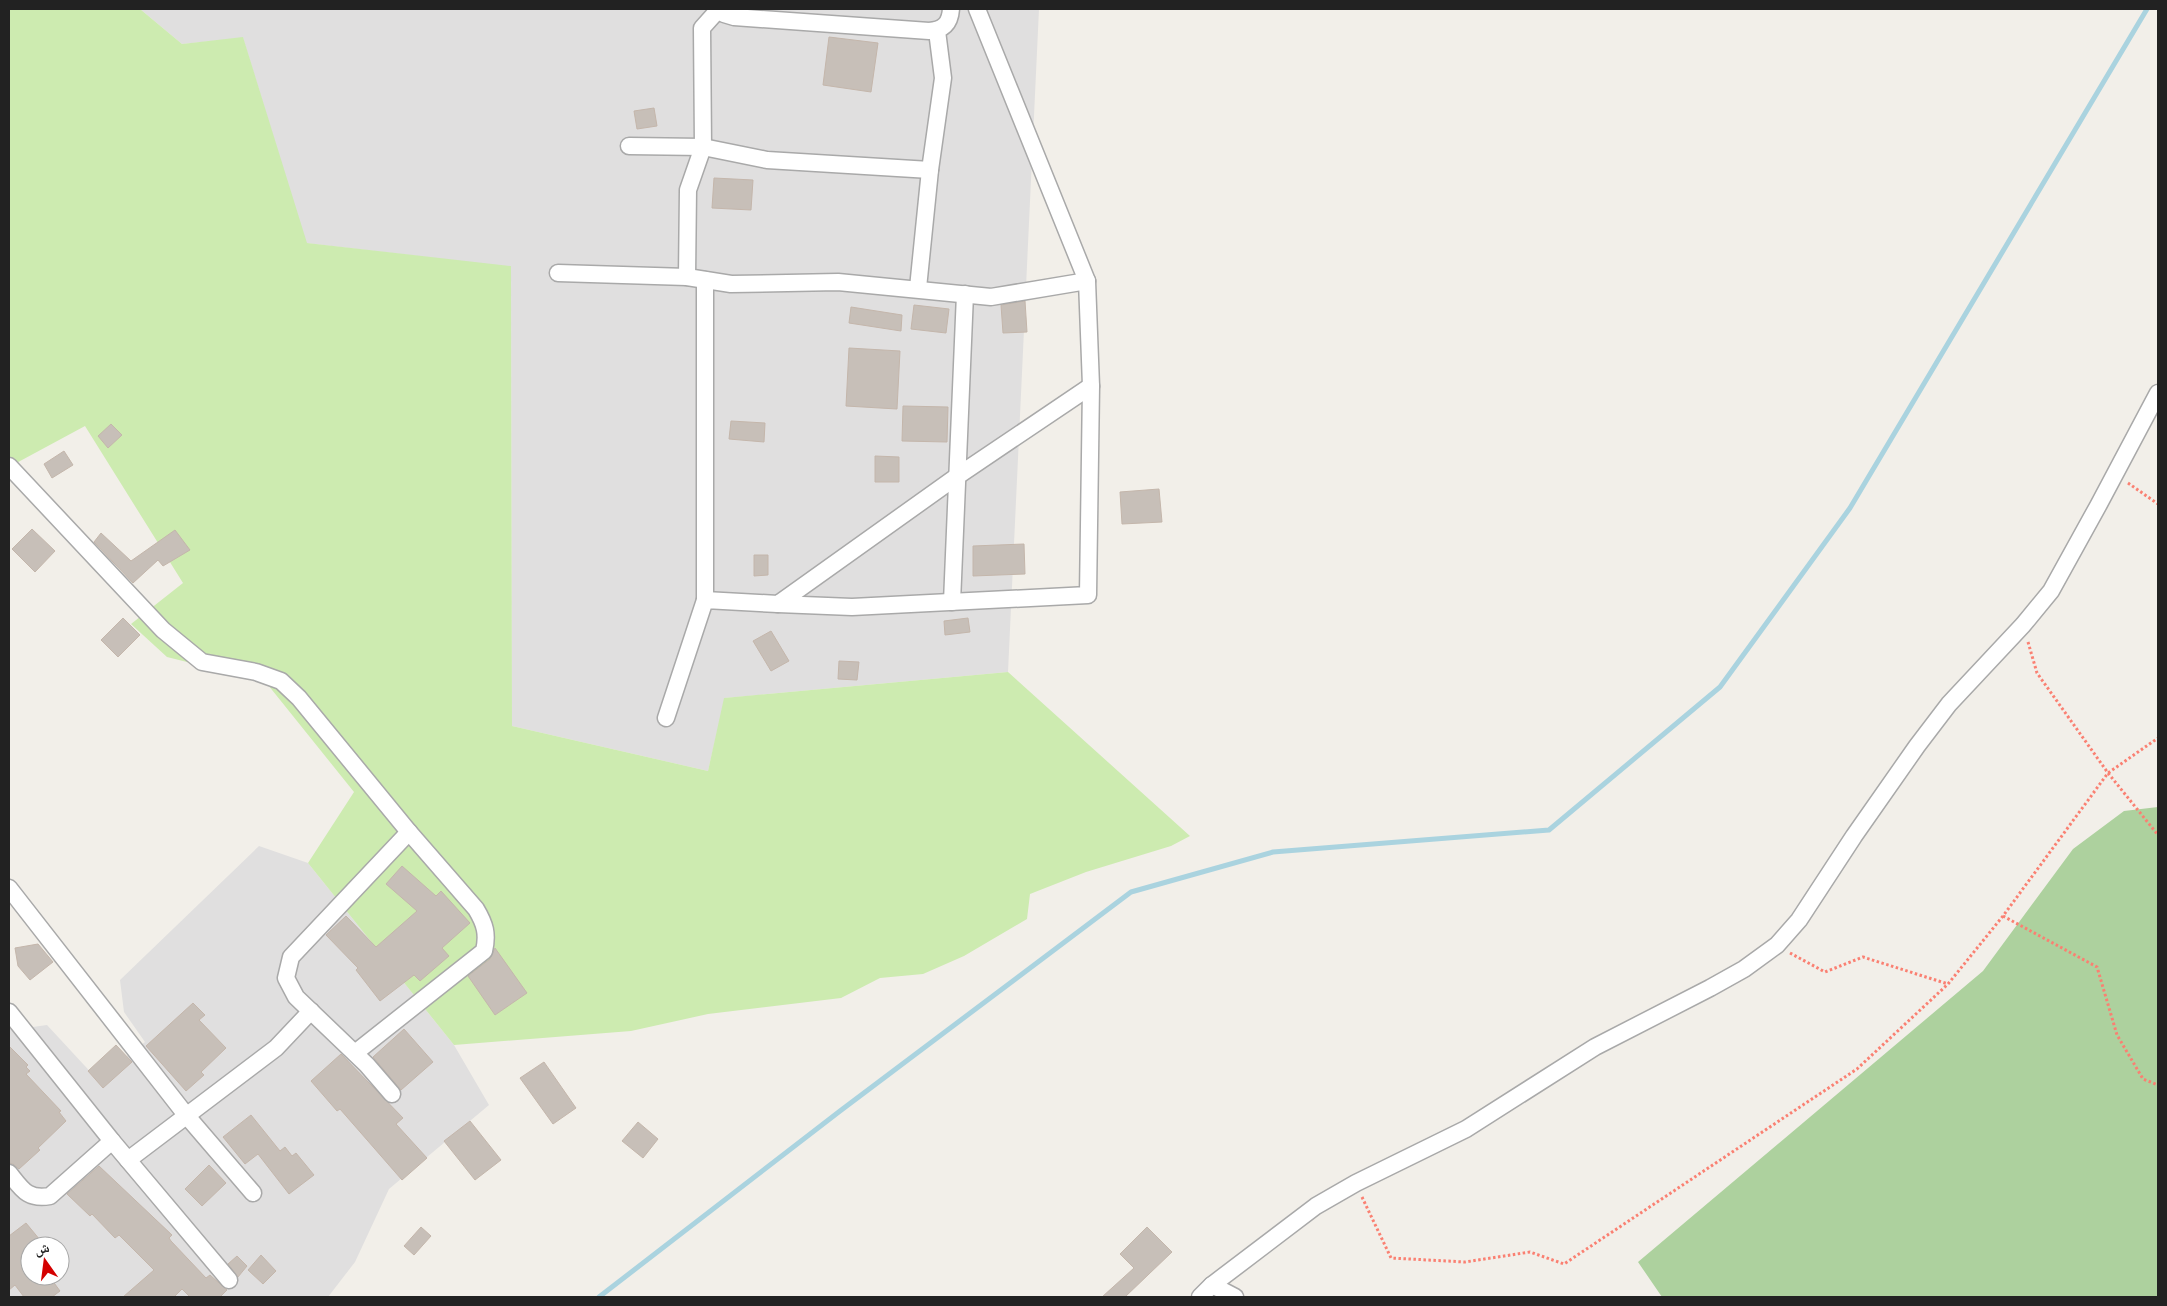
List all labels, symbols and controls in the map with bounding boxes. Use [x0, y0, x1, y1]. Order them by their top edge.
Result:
north arrow [20, 1236, 70, 1286]
text: ش [32, 1238, 51, 1259]

